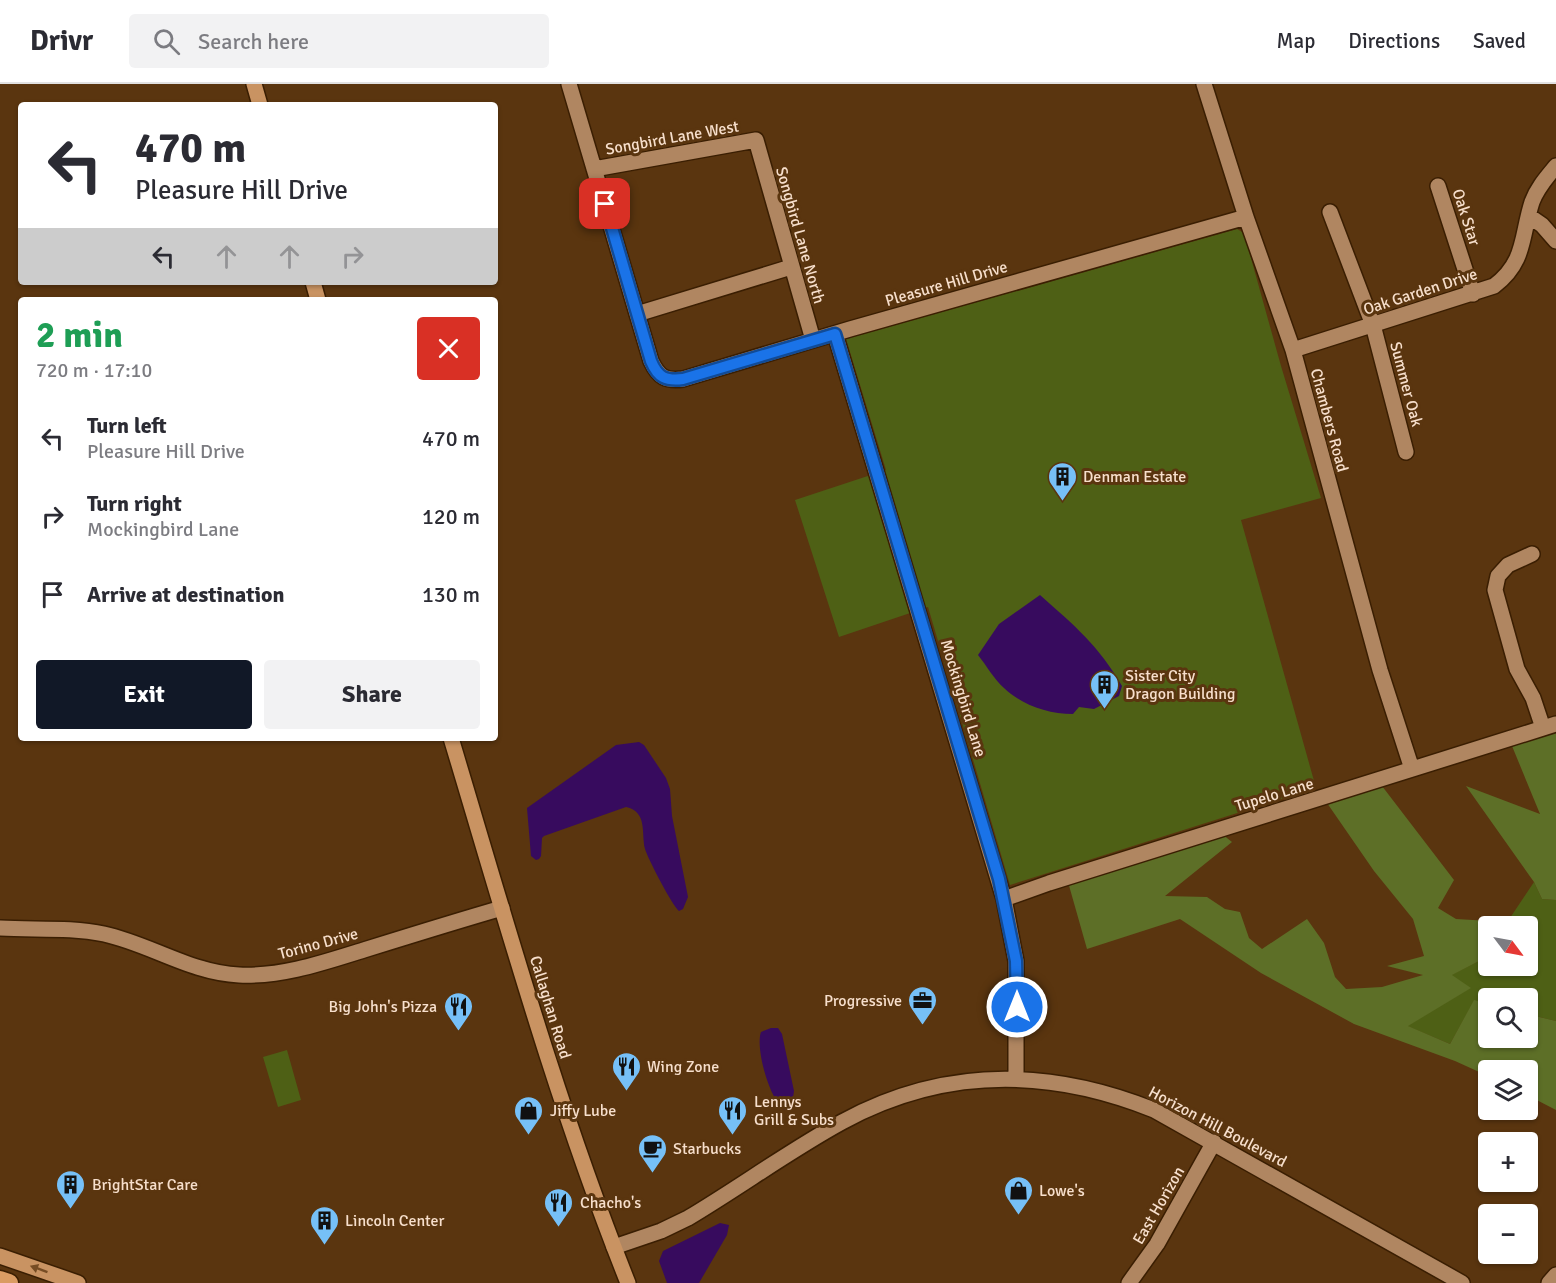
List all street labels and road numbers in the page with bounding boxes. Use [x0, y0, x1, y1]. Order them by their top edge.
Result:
street label: Songbird Lane West [604, 116, 741, 160]
street label: Songbird Lane North [771, 165, 829, 306]
street label: Oak Star [1448, 186, 1485, 248]
street label: Pleasure Hill Drive [883, 257, 1010, 311]
street label: Oak Garden Drive [1361, 264, 1480, 320]
street label: Summer Oak [1385, 340, 1427, 429]
street label: Chambers Road [1306, 366, 1352, 474]
street label: Mockingbird Lane [936, 637, 990, 759]
street label: Tupelo Lane [1233, 774, 1316, 816]
street label: Torino Drive [276, 924, 360, 964]
street label: Callaghan Road [525, 953, 575, 1061]
street label: Horizon Hill Boulevard [1145, 1082, 1290, 1172]
street label: East Horizon [1129, 1163, 1189, 1248]

